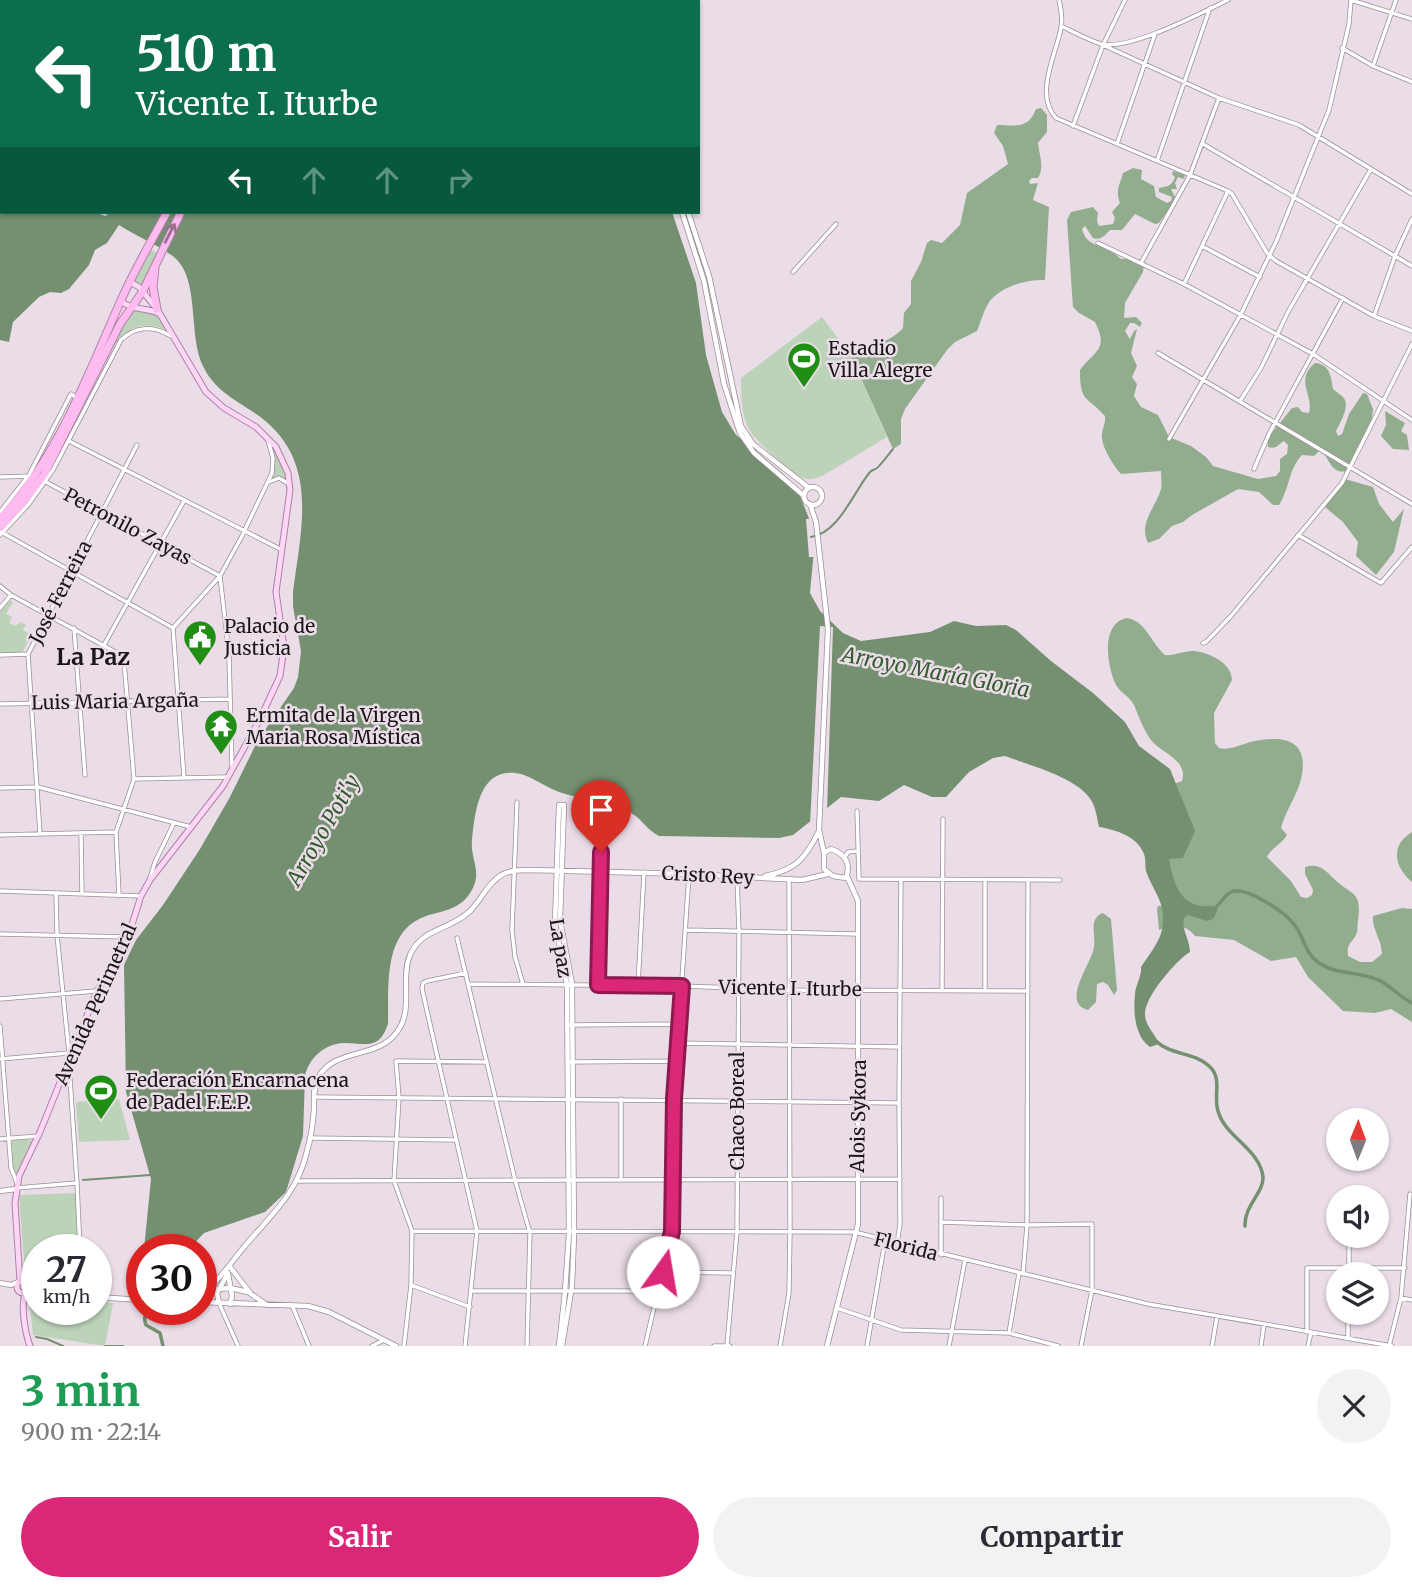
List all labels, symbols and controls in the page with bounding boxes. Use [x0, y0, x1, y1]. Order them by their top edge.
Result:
text: 510 m [136, 23, 276, 84]
icon: left [21, 28, 112, 119]
text: Vicente I. Iturbe [136, 84, 378, 124]
icon: left [222, 161, 260, 199]
icon: ahead [295, 161, 333, 199]
icon: ahead [368, 161, 406, 199]
icon: right [441, 161, 479, 199]
one-way arrow [164, 223, 178, 244]
place label: Estadio Villa Alegre [827, 336, 932, 382]
sports icon: Estadio Villa Alegre [785, 340, 823, 389]
street label: Petronilo Zayas [60, 482, 196, 570]
street label: José Ferreira [23, 536, 96, 649]
place label: Palacio de Justicia [223, 614, 315, 660]
public building icon: Palacio de Justicia [181, 618, 219, 667]
water label: Arroyo María Gloria [838, 640, 1032, 703]
district label: La Paz [56, 642, 130, 671]
street label: Luis Maria Argaña [31, 688, 199, 714]
place label: Ermita de la Virgen Maria Rosa Mística [246, 703, 421, 749]
temple icon: Ermita de la Virgen Maria Rosa Mística [202, 707, 240, 756]
water label: Arroyo Poti'y [279, 770, 366, 892]
pin [571, 780, 631, 852]
icon: arrive [582, 791, 620, 829]
street label: Cristo Rey [661, 861, 755, 889]
street label: La paz [544, 917, 578, 979]
street label: Avenida Perimetral [48, 919, 142, 1090]
street label: Vicente I. Iturbe [717, 975, 862, 1001]
street label: Chaco Boreal [725, 1052, 749, 1170]
street label: Alois Sykora [845, 1059, 871, 1174]
place label: Federación Encarnacena de Padel F.E.P. [126, 1068, 349, 1114]
sports icon: Federación Encarnacena de Padel F.E.P. [82, 1072, 120, 1121]
north arrow [1326, 1108, 1390, 1171]
map controls [1326, 1108, 1389, 1325]
button: sound [1326, 1185, 1389, 1248]
street label: Florida [872, 1226, 940, 1266]
speed limit sign: 30 [126, 1234, 217, 1325]
position arrow [626, 1235, 700, 1309]
text: 27 [46, 1248, 87, 1292]
button: layers [1326, 1262, 1389, 1325]
text: km/h [43, 1285, 90, 1308]
text: 3 min [21, 1365, 140, 1417]
button: close [1317, 1369, 1391, 1443]
text: 900 m · 22:14 [21, 1417, 161, 1446]
button: Salir [21, 1497, 699, 1577]
button: Compartir [713, 1497, 1391, 1577]

